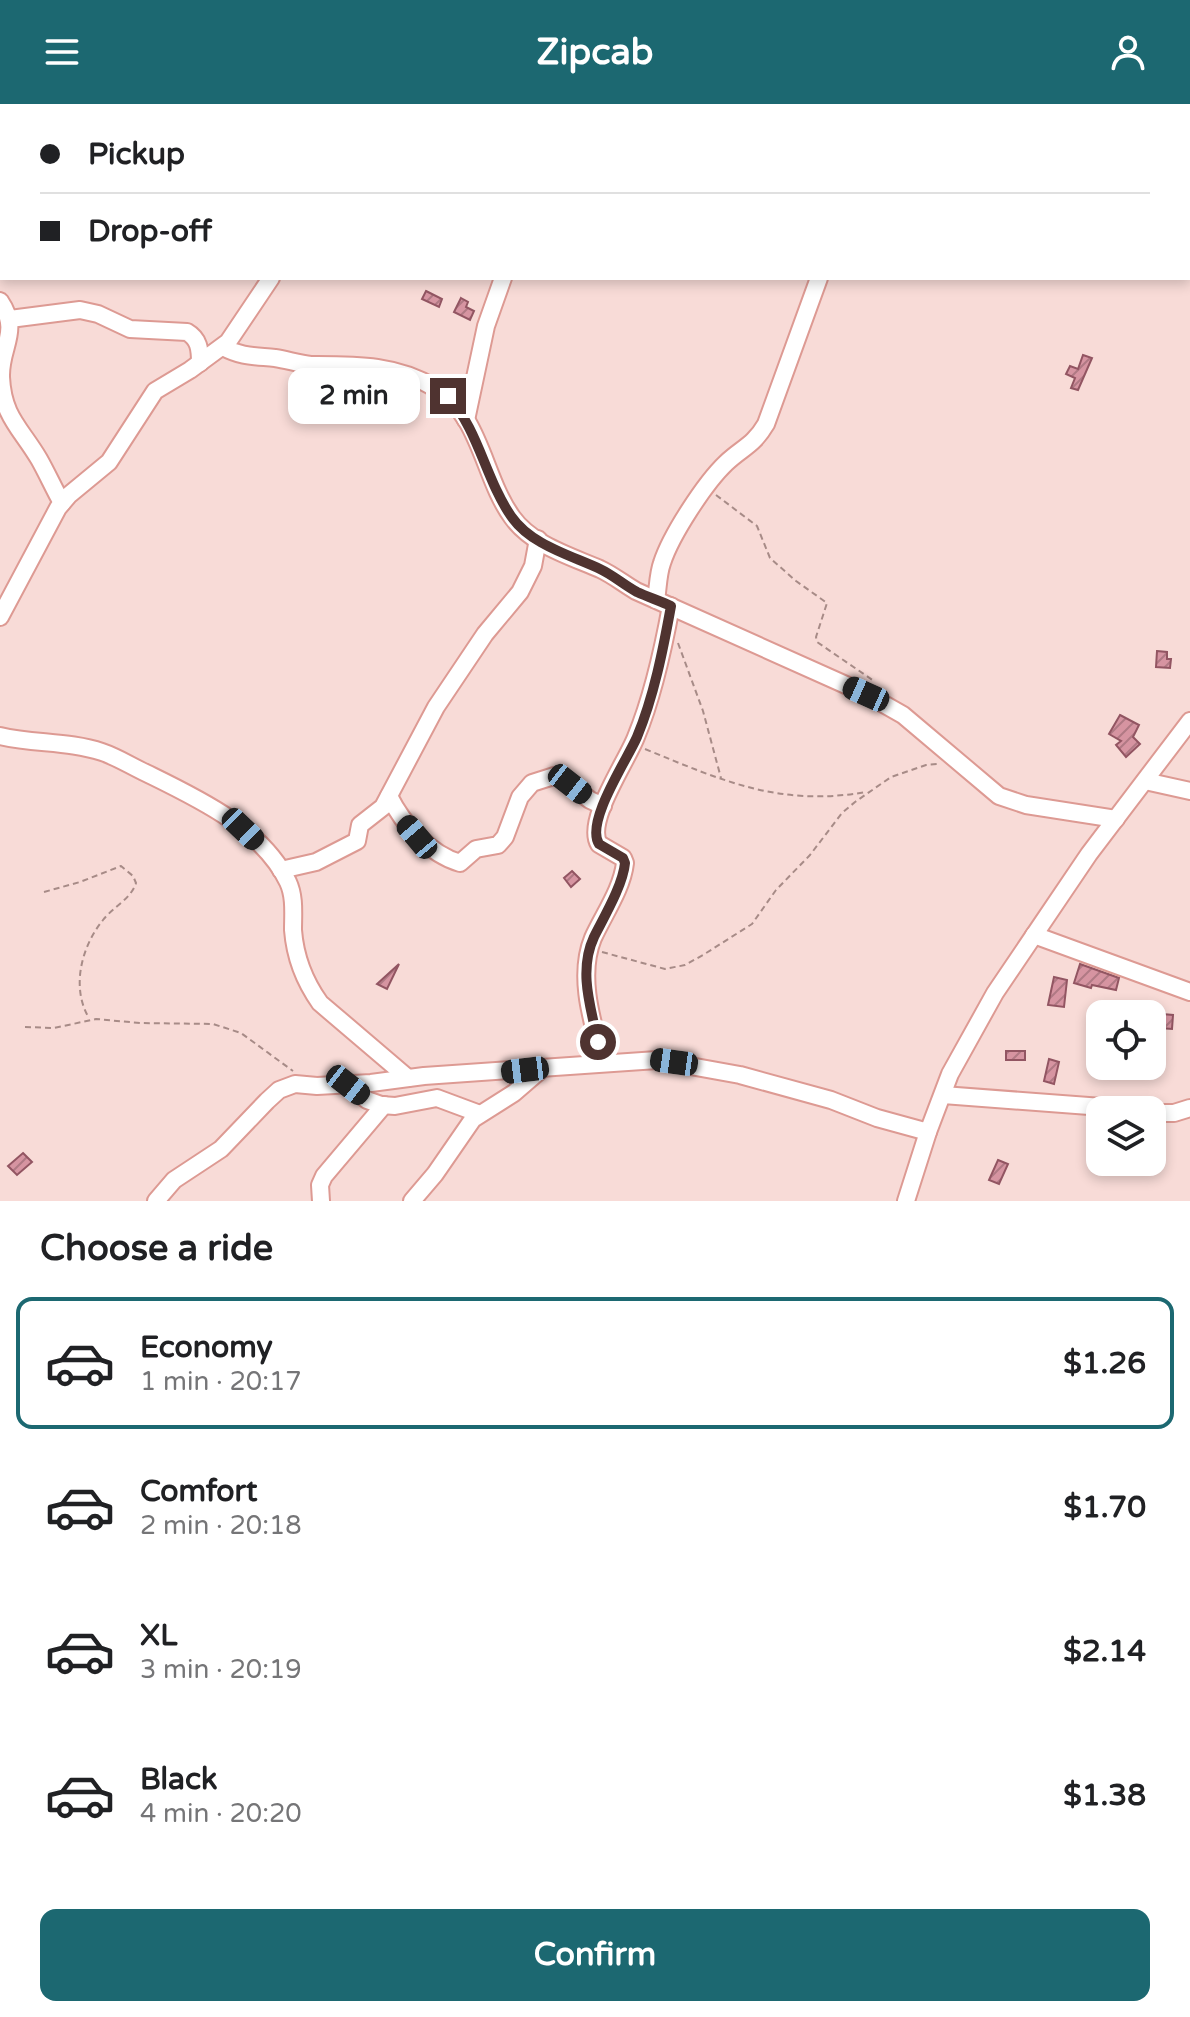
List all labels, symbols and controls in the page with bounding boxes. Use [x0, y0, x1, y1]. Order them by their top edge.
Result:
icon: menu [40, 30, 84, 74]
icon: person [1106, 30, 1150, 74]
text: Zipcab [537, 31, 653, 74]
text: Pickup [88, 136, 185, 173]
text: Drop-off [88, 213, 212, 250]
callout: 2 min [288, 368, 420, 424]
route end [430, 378, 466, 414]
text: 2 min [319, 380, 389, 411]
car [839, 673, 893, 715]
car [544, 760, 596, 808]
car [217, 804, 269, 854]
car [392, 811, 442, 863]
map controls [1086, 1000, 1166, 1176]
button: locate [1086, 1000, 1166, 1080]
route start [580, 1024, 616, 1060]
car [649, 1047, 699, 1077]
car [500, 1055, 550, 1085]
car [322, 1061, 374, 1109]
button: layers [1086, 1096, 1166, 1176]
text: Choose a ride [40, 1227, 273, 1270]
icon: car [44, 1327, 116, 1399]
text: Economy [140, 1329, 273, 1366]
text: $1.26 [1063, 1345, 1146, 1382]
text: 1 min · 20:17 [140, 1366, 302, 1397]
icon: car [44, 1471, 116, 1543]
text: Comfort [140, 1473, 258, 1510]
text: $1.70 [1064, 1489, 1146, 1526]
text: 2 min · 20:18 [140, 1510, 302, 1541]
icon: car [44, 1615, 116, 1687]
text: XL [140, 1617, 177, 1654]
text: $2.14 [1063, 1633, 1146, 1670]
text: 3 min · 20:19 [140, 1654, 302, 1685]
icon: car [44, 1759, 116, 1831]
text: Black [140, 1761, 217, 1798]
text: $1.38 [1063, 1777, 1146, 1814]
text: 4 min · 20:20 [140, 1798, 302, 1829]
button: Confirm [40, 1909, 1150, 2001]

